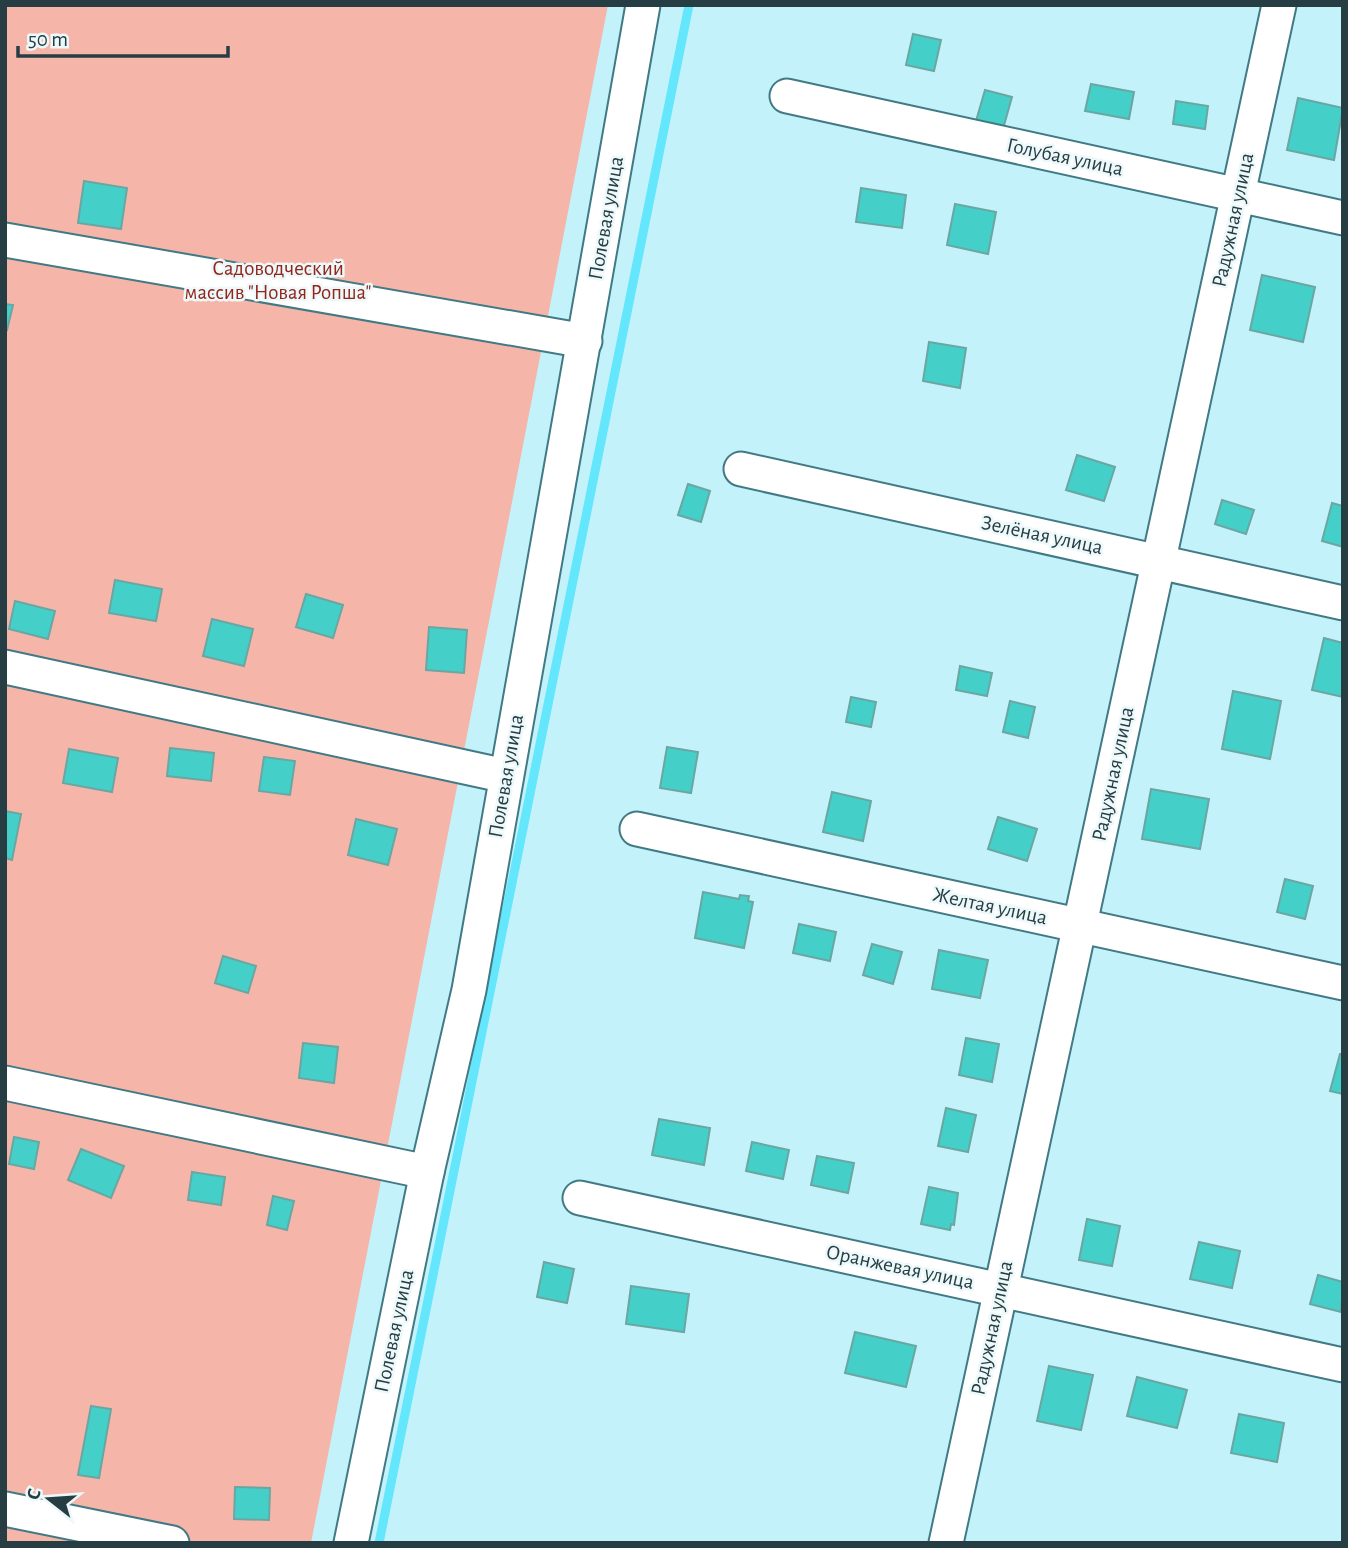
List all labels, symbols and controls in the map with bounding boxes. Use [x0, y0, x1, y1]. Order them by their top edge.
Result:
scale bar [18, 14, 228, 58]
text: 50 m [28, 29, 68, 50]
street label: Голубая улица [1005, 134, 1126, 180]
street label: Радужная улица [1208, 150, 1258, 289]
street label: Полевая улица [585, 154, 627, 282]
park label: Садоводческий массив "Новая Ропша" [184, 258, 372, 303]
street label: Зелёная улица [979, 512, 1105, 558]
street label: Радужная улица [1088, 704, 1138, 843]
street label: Полевая улица [485, 712, 527, 840]
street label: Желтая улица [931, 884, 1050, 928]
street label: Оранжевая улица [824, 1241, 976, 1293]
street label: Радужная улица [967, 1258, 1017, 1397]
street label: Полевая улица [371, 1267, 417, 1394]
north arrow [14, 1464, 84, 1534]
text: С [24, 1487, 45, 1502]

